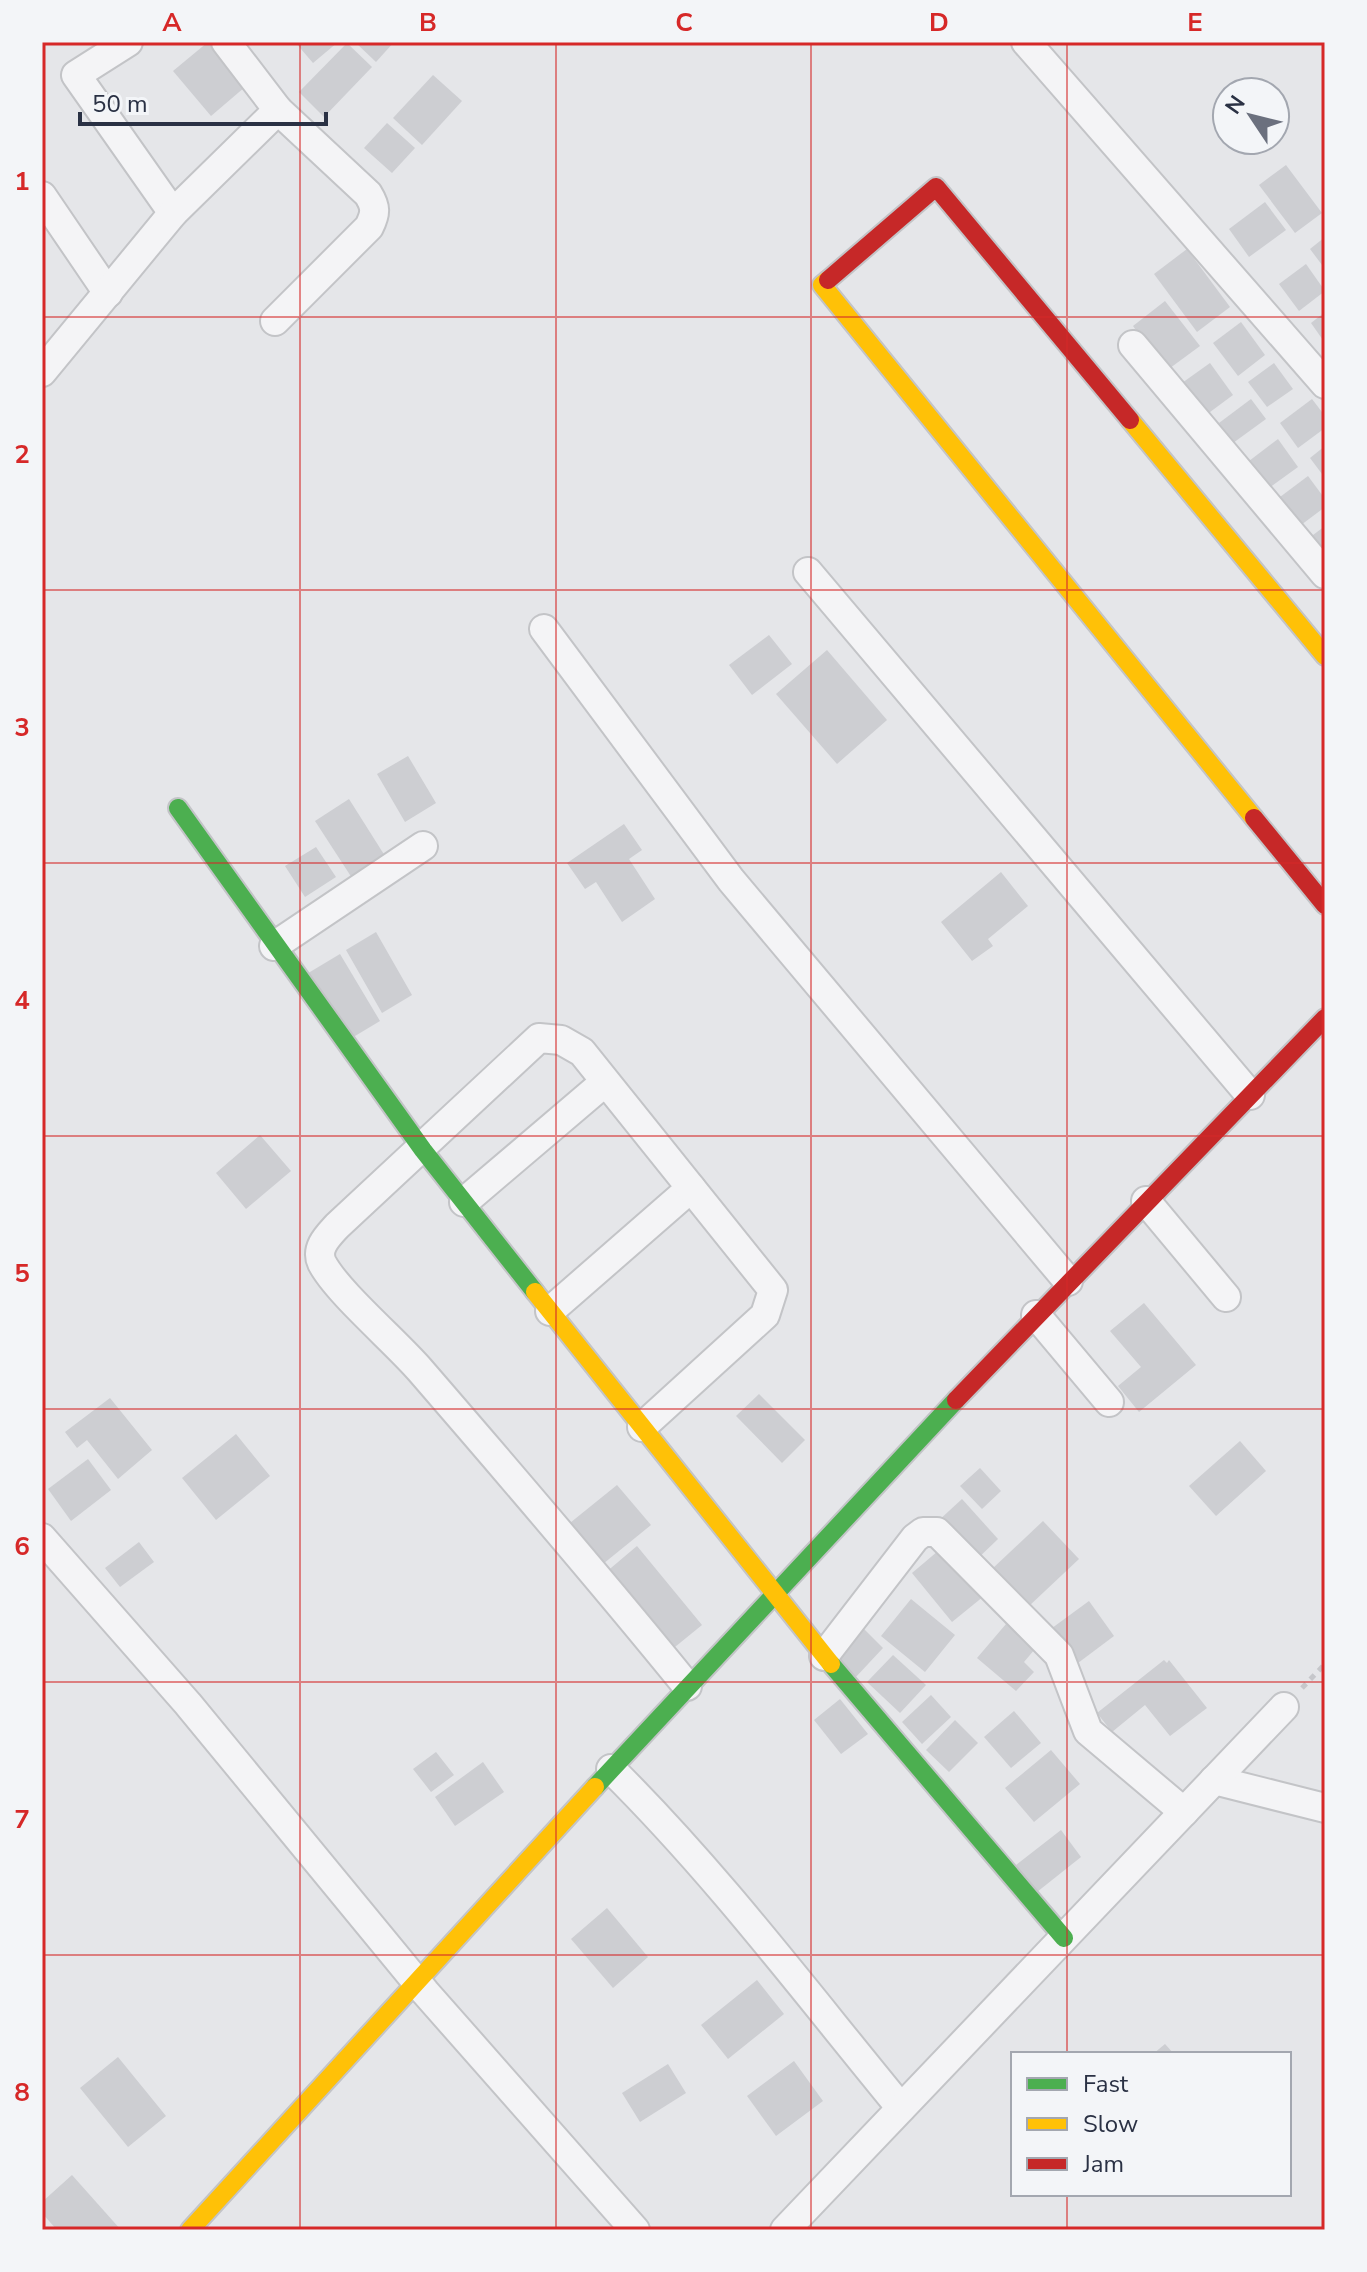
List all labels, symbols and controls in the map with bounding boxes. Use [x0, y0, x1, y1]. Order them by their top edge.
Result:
text: A [162, 5, 182, 40]
text: B [419, 5, 437, 40]
text: C [675, 5, 693, 40]
text: D [929, 5, 949, 40]
text: E [1187, 5, 1203, 40]
scale bar [80, 76, 326, 126]
north arrow [1211, 76, 1291, 156]
text: 50 m [92, 88, 148, 120]
text: N [1218, 90, 1252, 120]
text: 1 [14, 164, 30, 199]
text: 2 [14, 437, 30, 472]
text: 3 [14, 710, 30, 745]
text: 4 [14, 983, 30, 1018]
text: 5 [14, 1256, 30, 1291]
text: 6 [14, 1529, 30, 1564]
text: 7 [14, 1802, 30, 1837]
legend [1011, 2052, 1291, 2196]
text: Fast [1083, 2068, 1129, 2100]
text: 8 [14, 2075, 30, 2110]
text: Slow [1083, 2108, 1138, 2140]
text: Jam [1082, 2148, 1124, 2180]

